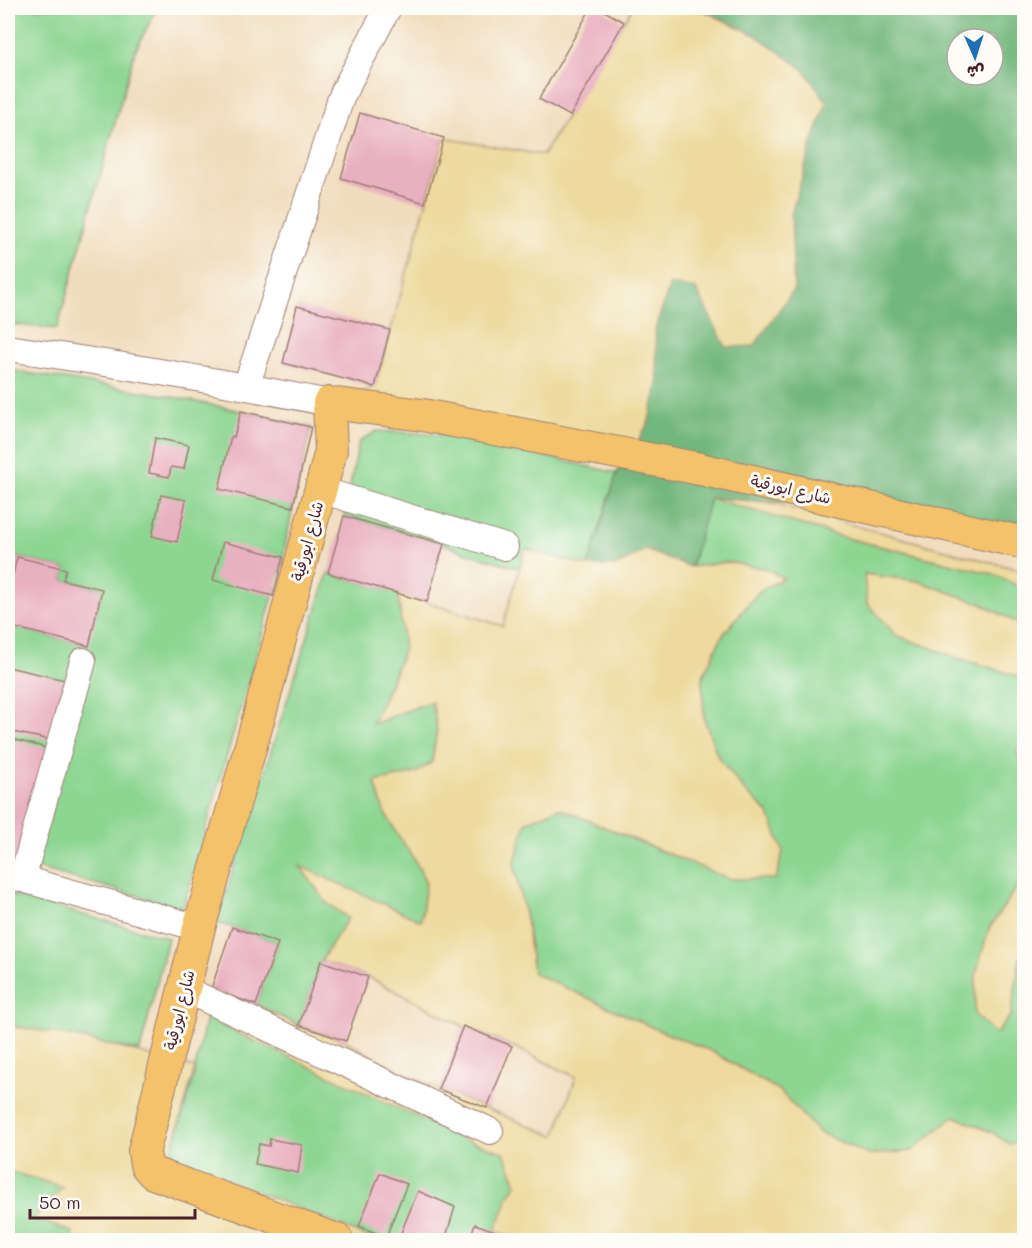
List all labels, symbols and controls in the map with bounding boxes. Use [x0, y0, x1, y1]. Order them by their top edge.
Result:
north arrow [945, 27, 1005, 87]
text: ش [966, 62, 985, 83]
street label: شارع ابورقية [749, 469, 833, 510]
street label: شارع ابورقية [286, 499, 329, 584]
street label: شارع ابورقية [158, 968, 201, 1053]
scale bar [30, 1182, 195, 1220]
text: 50 m [39, 1190, 81, 1214]

